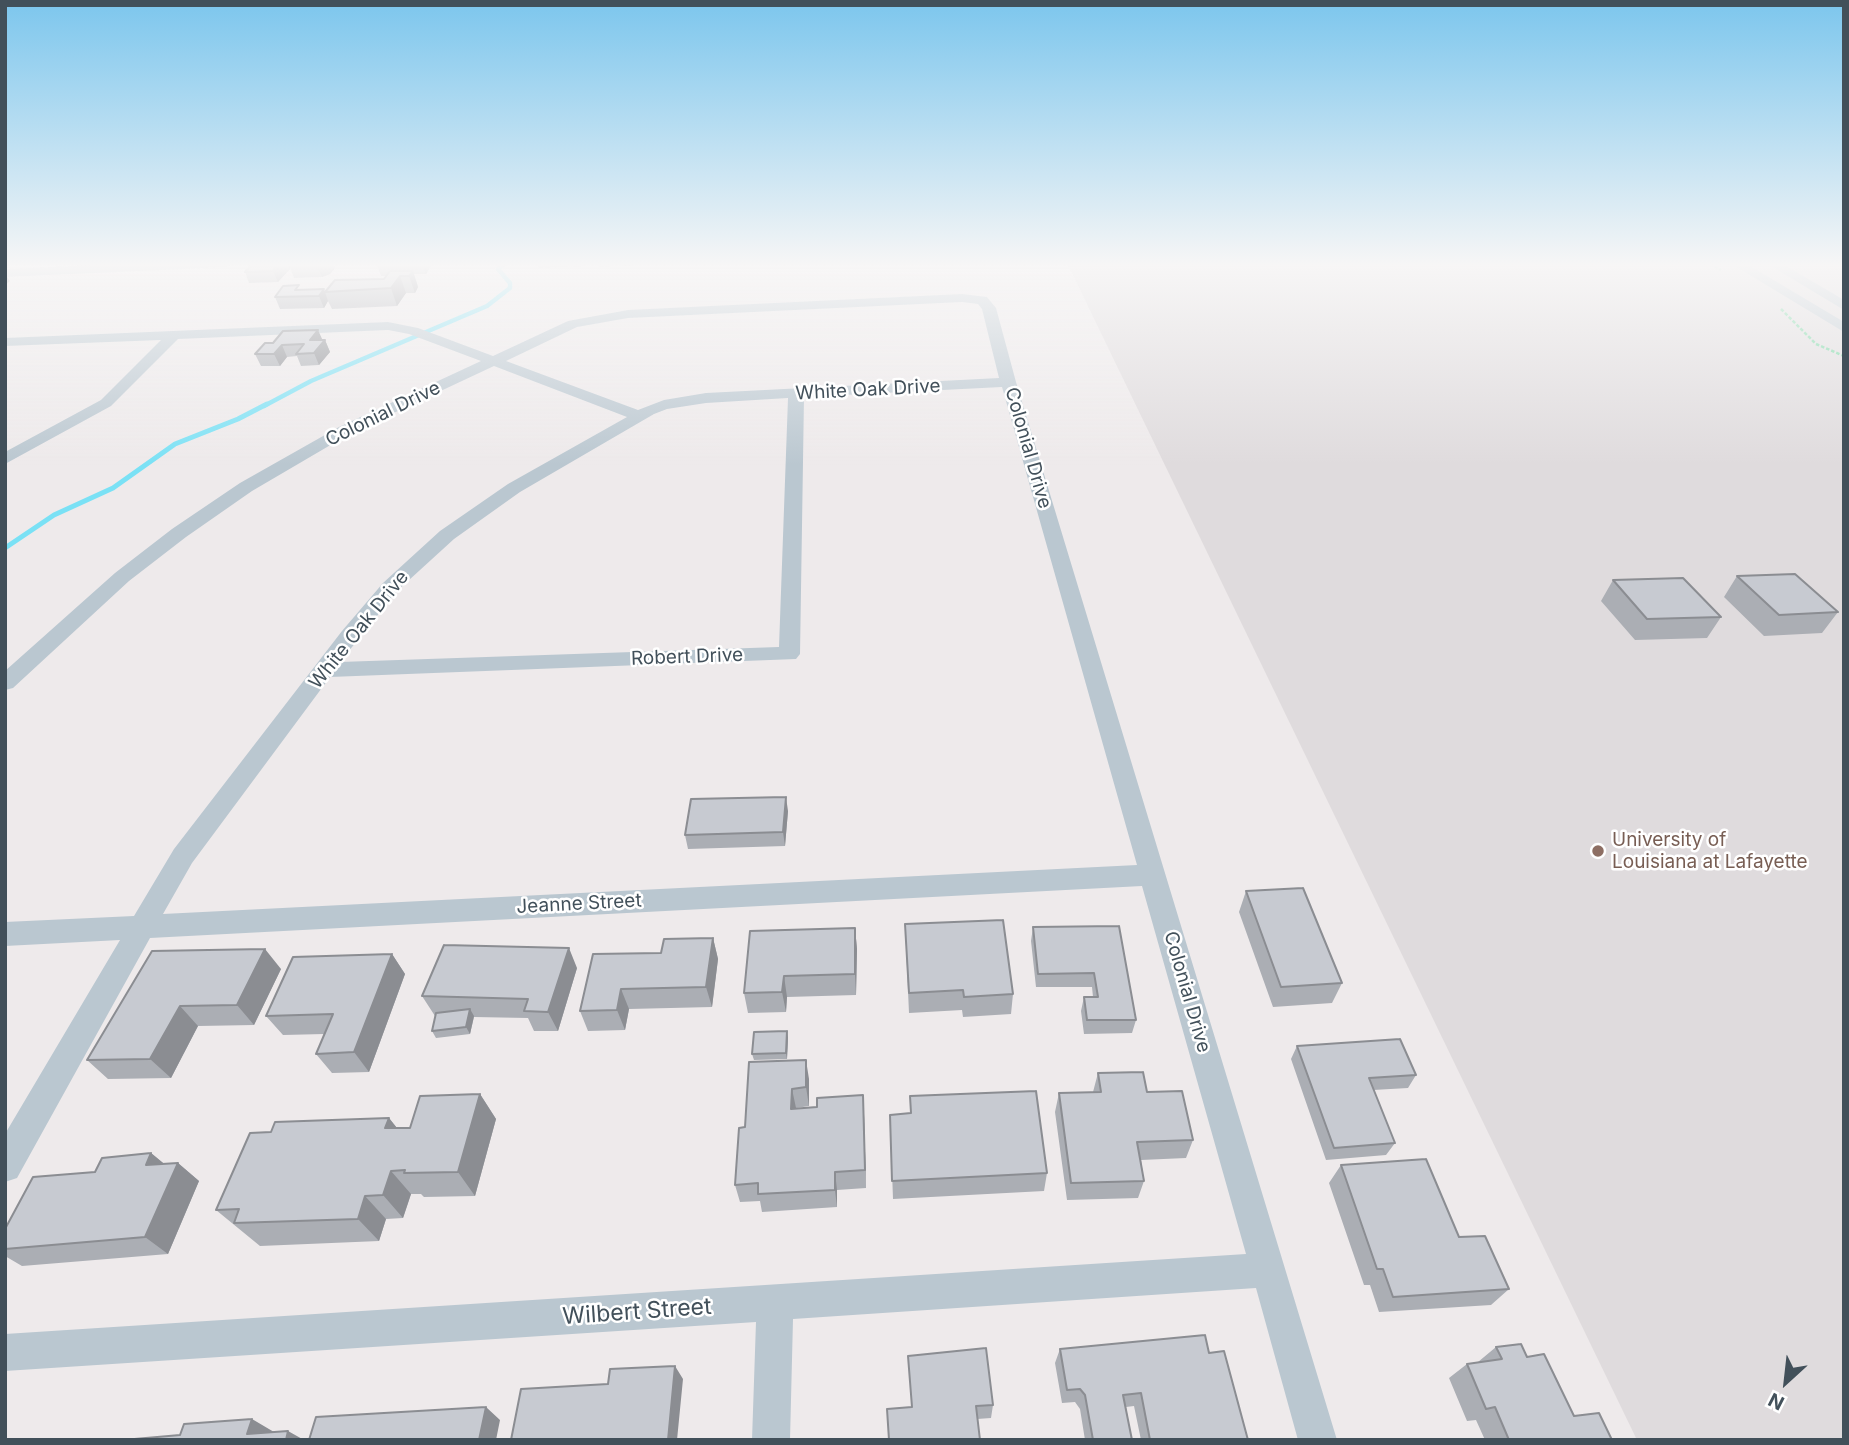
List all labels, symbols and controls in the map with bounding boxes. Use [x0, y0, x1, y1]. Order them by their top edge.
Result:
street label: White Oak Drive [795, 375, 941, 405]
street label: Colonial Drive [322, 376, 444, 452]
street label: Colonial Drive [1000, 385, 1056, 511]
street label: White Oak Drive [304, 566, 414, 694]
street label: Robert Drive [631, 644, 743, 670]
place label: University of Louisiana at Lafayette [1612, 829, 1808, 873]
marker: University of Louisiana at Lafayette [1590, 843, 1606, 859]
street label: Jeanne Street [516, 889, 642, 919]
street label: Colonial Drive [1159, 929, 1215, 1055]
street label: Wilbert Street [562, 1293, 712, 1331]
north arrow [1751, 1347, 1821, 1417]
text: N [1765, 1388, 1788, 1415]

